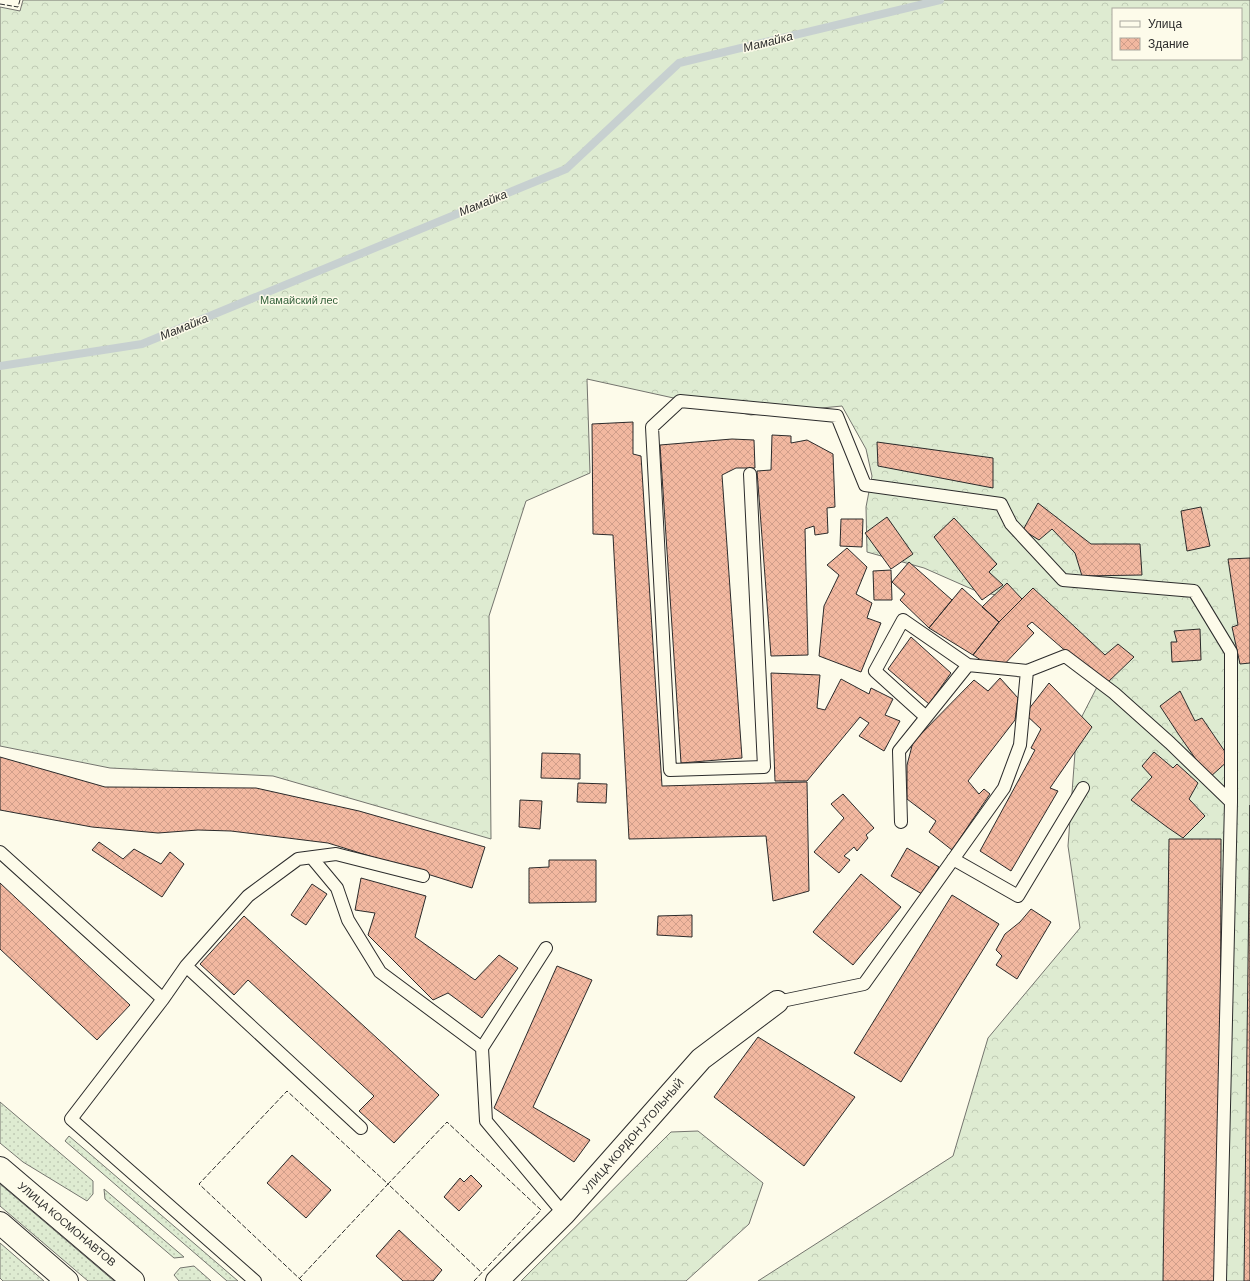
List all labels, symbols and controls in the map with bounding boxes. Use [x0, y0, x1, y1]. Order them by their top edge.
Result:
legend [1112, 8, 1242, 60]
text: Улица [1148, 16, 1182, 31]
water label: Мамайка [741, 28, 794, 54]
text: Здание [1148, 36, 1189, 51]
water label: Мамайка [456, 186, 509, 218]
park label: Мамайский лес [260, 293, 339, 306]
water label: Мамайка [157, 310, 210, 342]
street label: УЛИЦА КОРДОН УГОЛЬНЫЙ [579, 1076, 686, 1196]
street label: УЛИЦА КОСМОНАВТОВ [16, 1179, 119, 1268]

